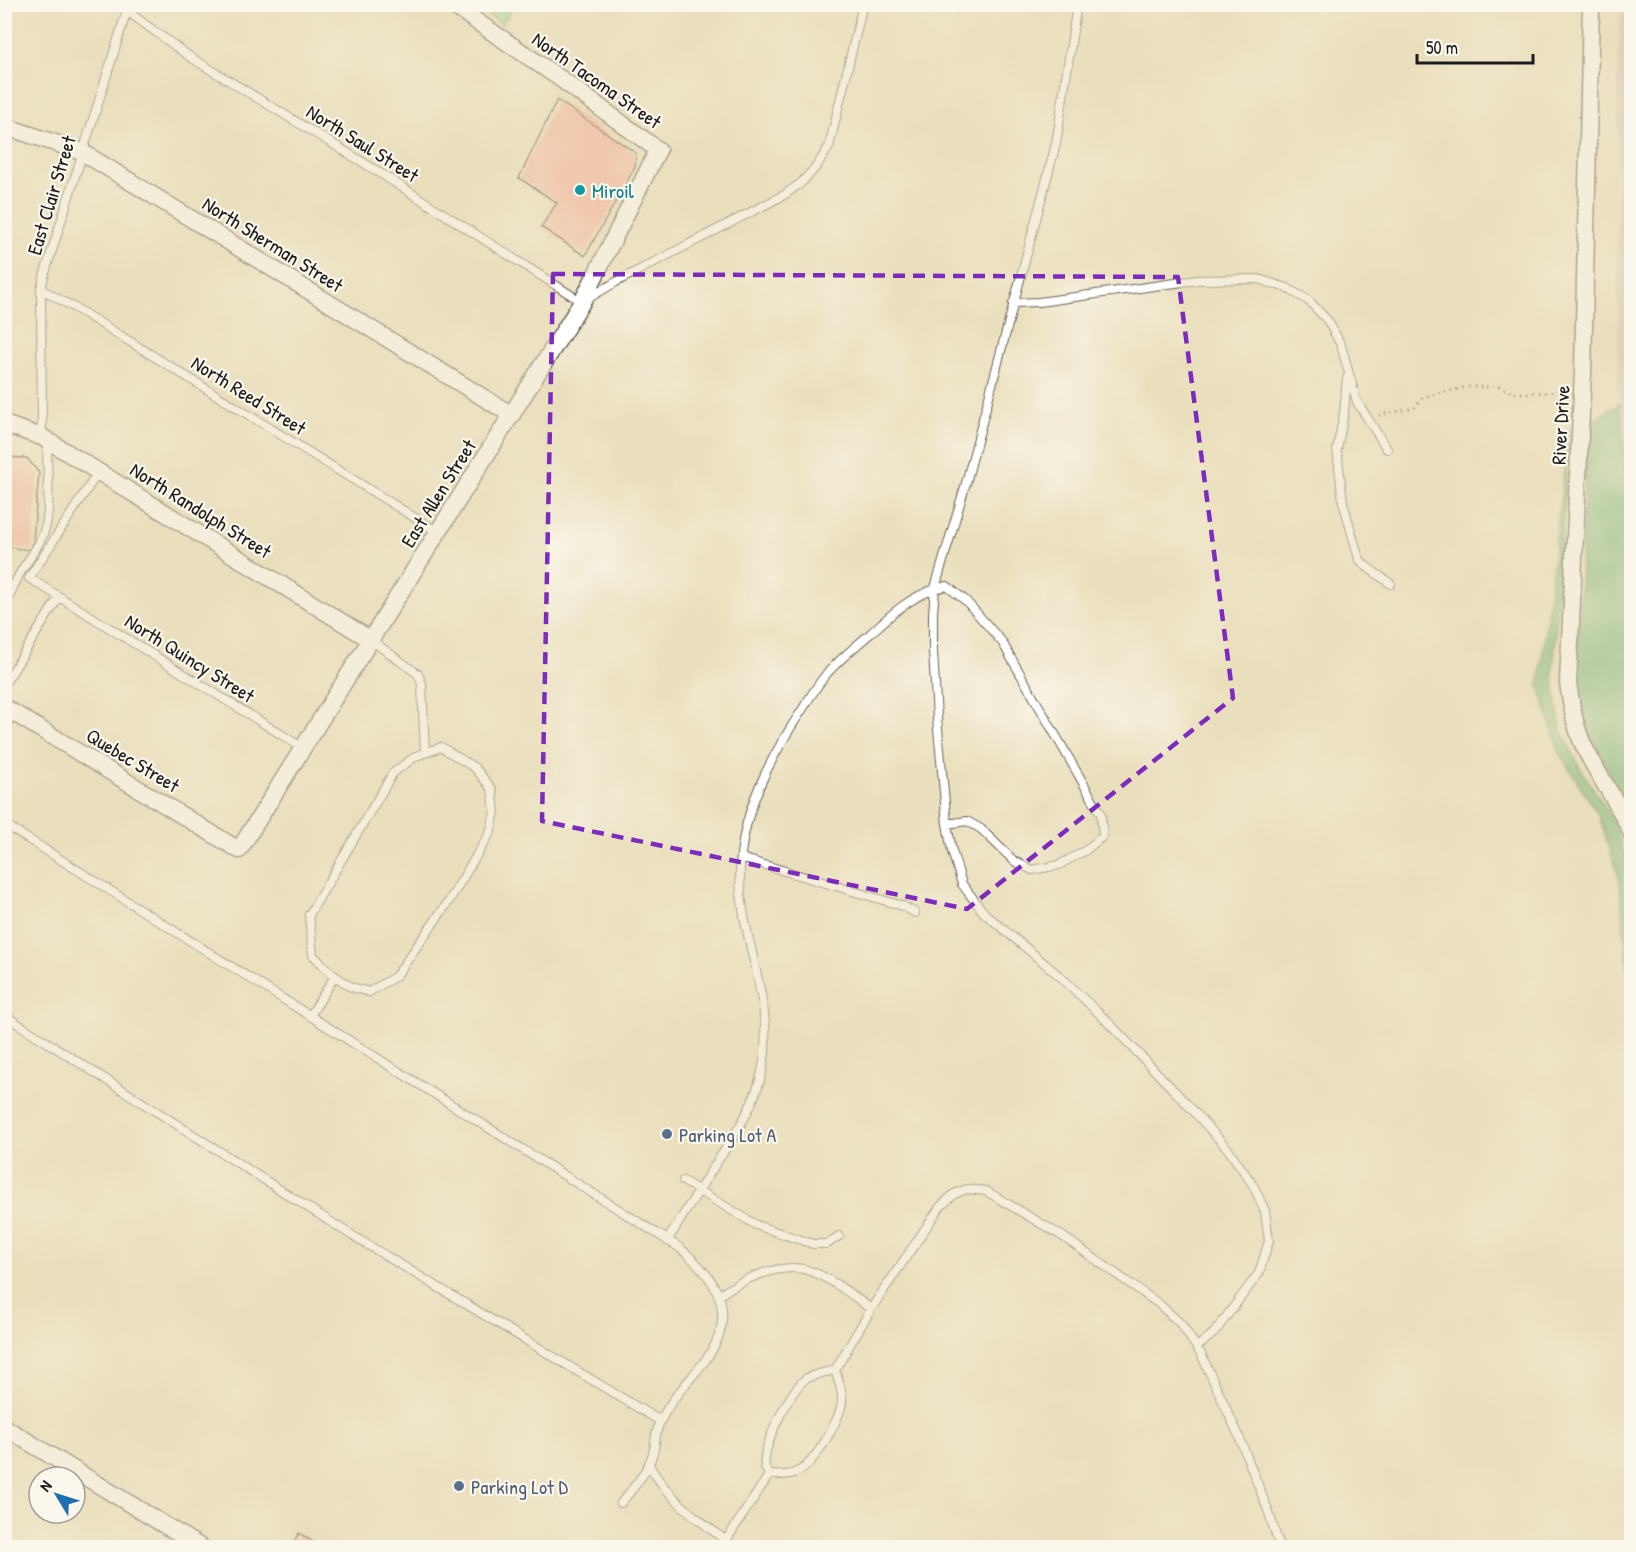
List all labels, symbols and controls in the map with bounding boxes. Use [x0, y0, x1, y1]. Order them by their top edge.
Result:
street label: North Tacoma Street [527, 25, 668, 135]
scale bar [1417, 27, 1532, 65]
text: 50 m [1426, 35, 1458, 60]
street label: North Saul Street [302, 98, 425, 189]
street label: East Clair Street [20, 131, 82, 258]
place label: Miroil [592, 177, 635, 204]
marker: Miroil [573, 183, 587, 197]
street label: North Sherman Street [198, 190, 349, 299]
street label: North Reed Street [187, 349, 312, 442]
street label: River Drive [1544, 385, 1576, 465]
street label: East Allen Street [394, 433, 482, 552]
street label: North Randolph Street [125, 456, 278, 565]
street label: North Quincy Street [120, 607, 261, 709]
street label: Quebec Street [81, 722, 186, 799]
place label: Parking Lot A [679, 1121, 776, 1148]
marker: Parking Lot A [660, 1127, 674, 1141]
north arrow [27, 1465, 87, 1525]
place label: Parking Lot D [471, 1473, 568, 1500]
text: N [34, 1475, 57, 1496]
marker: Parking Lot D [452, 1479, 466, 1493]

